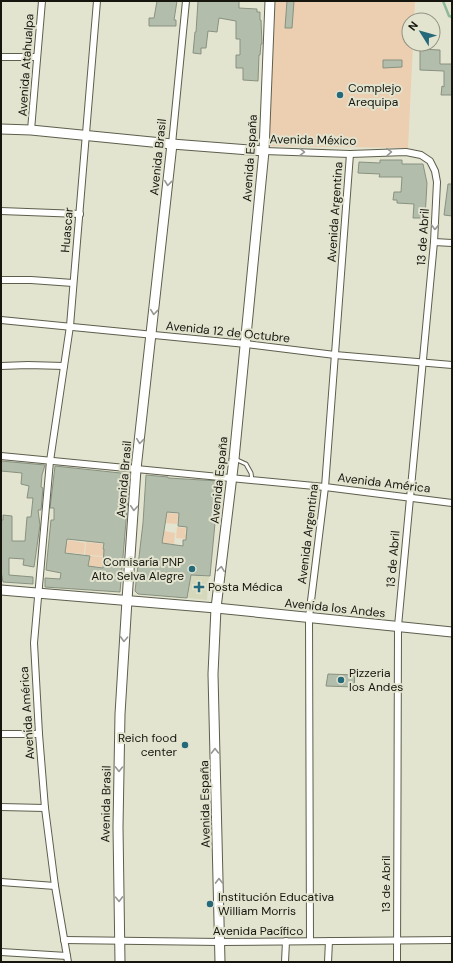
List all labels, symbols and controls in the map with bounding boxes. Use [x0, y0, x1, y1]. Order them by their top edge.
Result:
north arrow [401, 12, 441, 52]
street label: Avenida Atahualpa [14, 13, 38, 117]
text: N [405, 19, 421, 33]
place label: Complejo Arequipa [348, 80, 401, 110]
marker: Complejo Arequipa [335, 90, 345, 100]
street label: Avenida España [239, 114, 261, 202]
street label: Avenida Brasil [146, 118, 170, 196]
street label: Avenida México [270, 131, 356, 149]
one-way arrow [299, 148, 305, 157]
one-way arrow [386, 148, 392, 157]
street label: Avenida Argentina [324, 161, 346, 263]
one-way arrow [164, 180, 173, 186]
street label: Huascar [57, 206, 77, 253]
street label: 13 de Abril [413, 208, 433, 266]
one-way arrow [431, 224, 439, 230]
one-way arrow [150, 309, 159, 315]
street label: Avenida 12 de Octubre [165, 318, 291, 346]
street label: Avenida España [206, 436, 232, 524]
one-way arrow [135, 438, 144, 445]
street label: Avenida Brasil [113, 440, 135, 518]
street label: Avenida América [337, 469, 431, 497]
street label: Avenida Argentina [294, 483, 322, 585]
one-way arrow [129, 505, 138, 511]
street label: 13 de Abril [383, 530, 403, 588]
place label: Comisaría PNP Alto Selva Alegre [91, 554, 184, 584]
marker: Comisaría PNP Alto Selva Alegre [187, 564, 197, 574]
one-way arrow [216, 566, 225, 572]
place label: Posta Médica [208, 579, 283, 595]
marker: Posta Médica [193, 581, 205, 593]
street label: Avenida los Andes [284, 595, 386, 621]
one-way arrow [120, 636, 129, 642]
place label: Pizzeria los Andes [349, 665, 403, 695]
street label: Avenida América [16, 666, 38, 760]
marker: Pizzeria los Andes [336, 675, 346, 685]
place label: Reich food center [118, 730, 178, 760]
marker: Reich food center [180, 740, 190, 750]
one-way arrow [211, 748, 219, 754]
street label: Avenida España [196, 760, 214, 848]
street label: Avenida Brasil [97, 765, 115, 843]
one-way arrow [115, 766, 123, 772]
street label: 13 de Abril [378, 855, 394, 913]
one-way arrow [214, 878, 223, 884]
place label: Institución Educativa William Morris [218, 889, 334, 919]
one-way arrow [115, 896, 123, 902]
marker: Institución Educativa William Morris [205, 899, 215, 909]
street label: Avenida Pacífico [213, 923, 303, 939]

